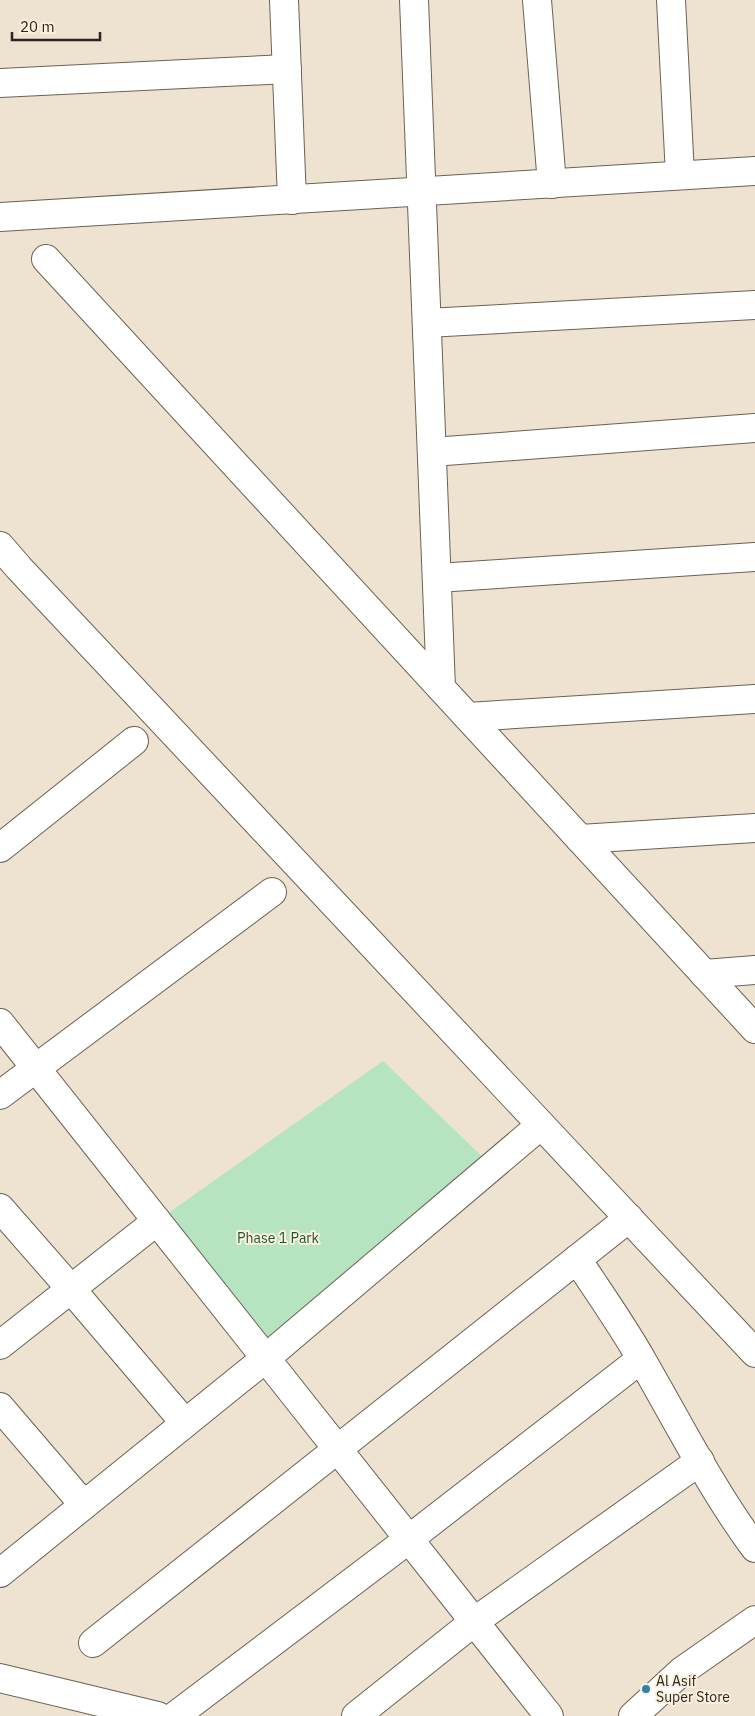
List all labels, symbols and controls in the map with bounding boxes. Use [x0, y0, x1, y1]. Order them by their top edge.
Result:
scale bar [12, 10, 100, 42]
text: 20 m [20, 17, 55, 36]
park label: Phase 1 Park [237, 1229, 319, 1247]
place label: Al Asif Super Store [656, 1672, 730, 1706]
marker: Al Asif Super Store [640, 1683, 652, 1695]

